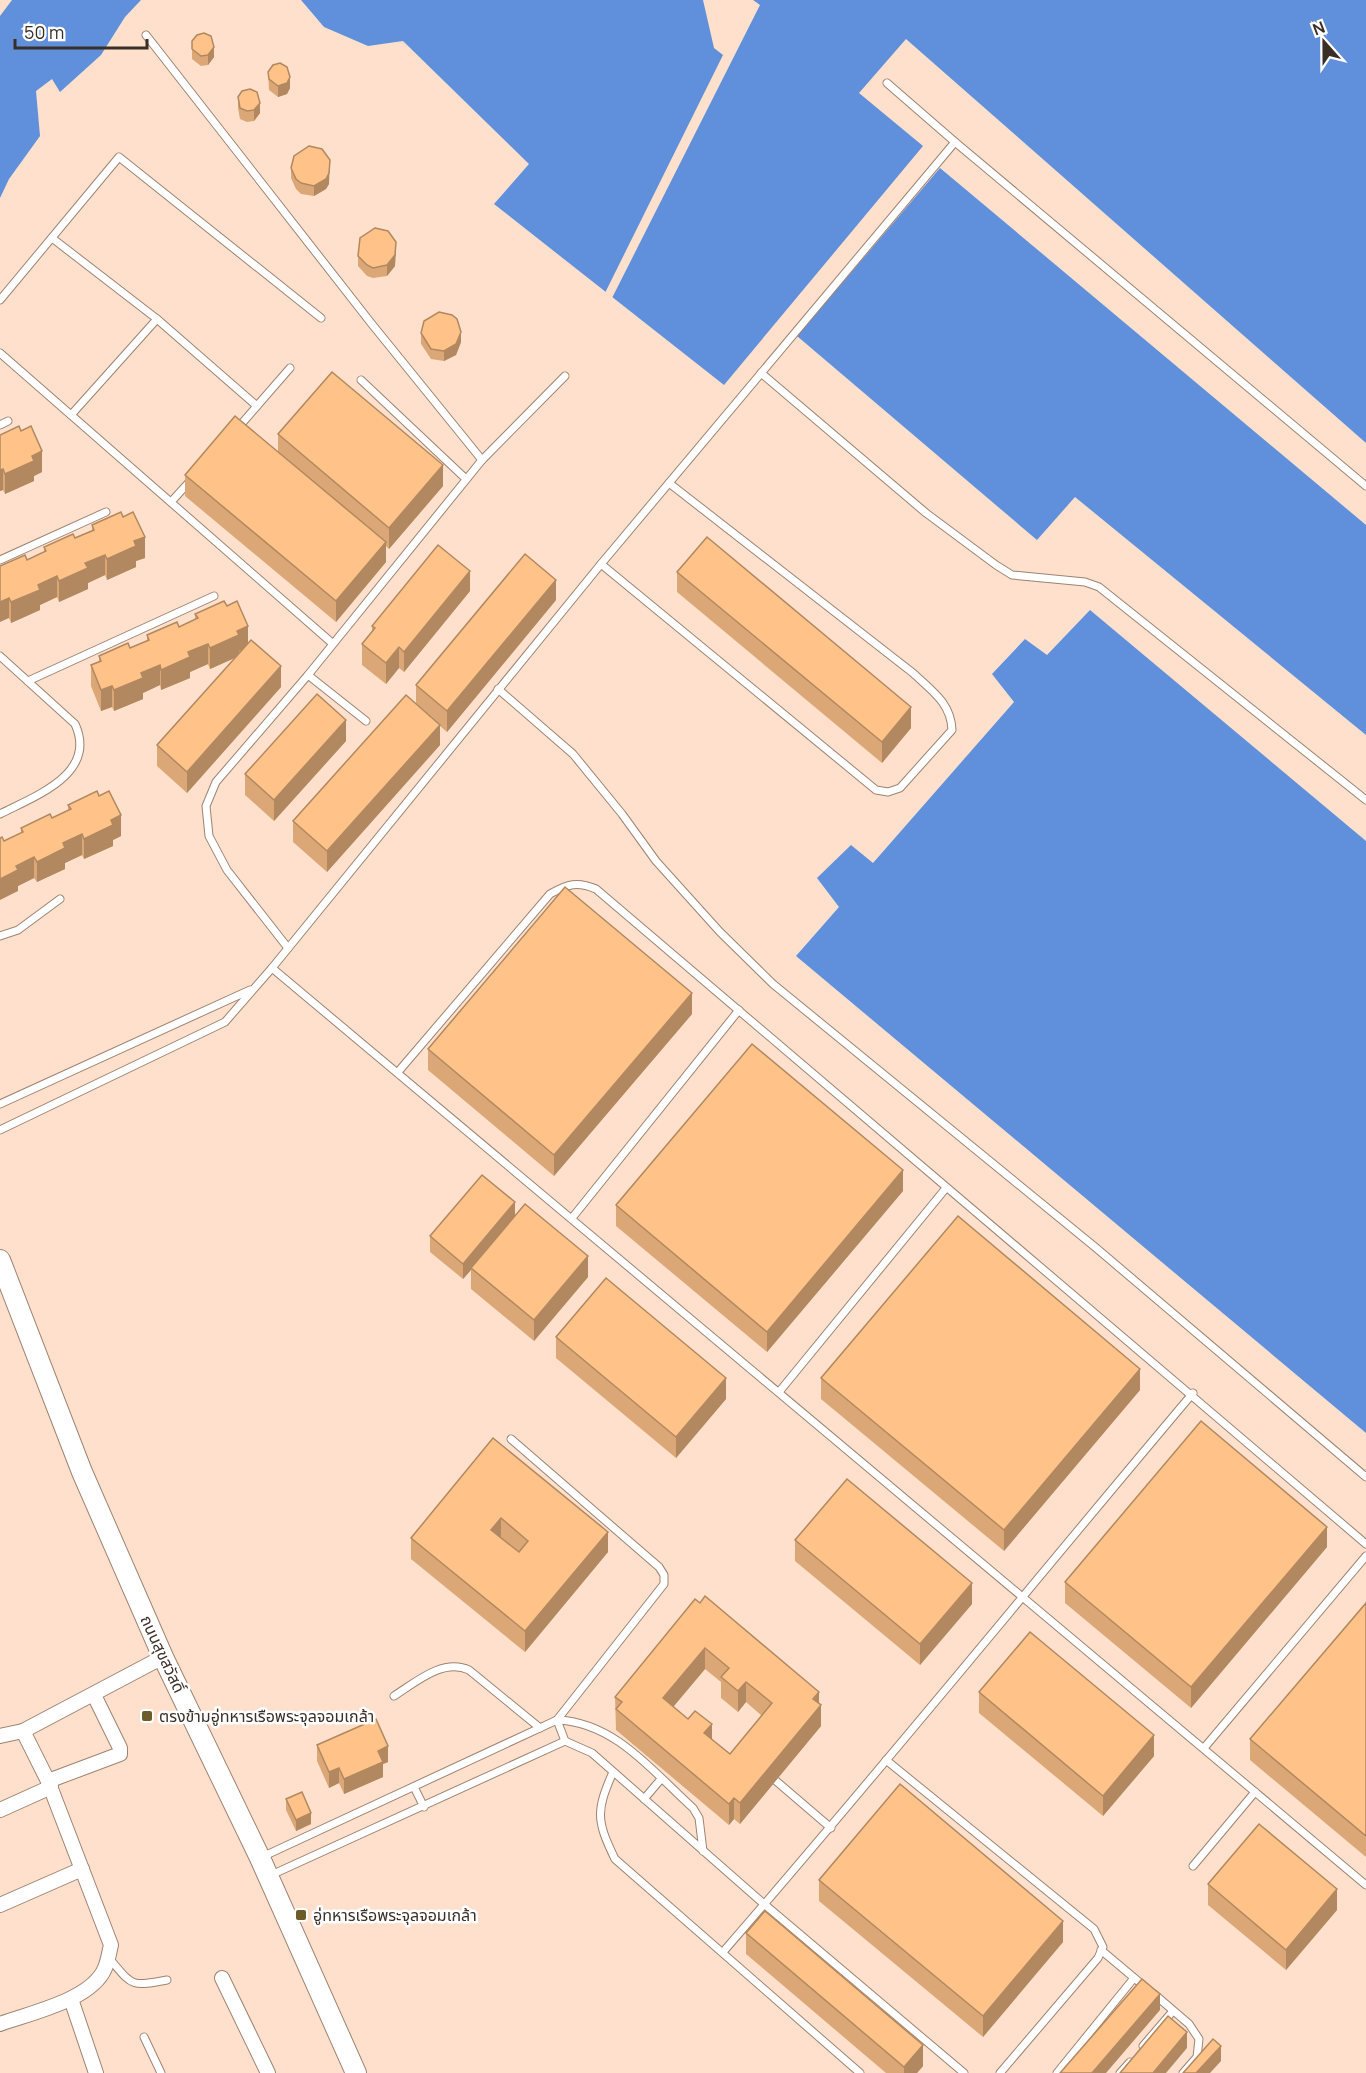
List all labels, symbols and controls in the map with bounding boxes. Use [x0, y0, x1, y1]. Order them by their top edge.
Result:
scale bar [15, 12, 147, 50]
north arrow [1294, 12, 1354, 72]
text: N [1309, 16, 1328, 40]
text: 50 m [24, 20, 64, 44]
street label: ถนนสุขสวัสดิ์ [135, 1612, 191, 1696]
place label: ตรงข้ามอู่ทหารเรือพระจุลจอมเกล้า [159, 1705, 374, 1727]
marker: ตรงข้ามอู่ทหารเรือพระจุลจอมเกล้า [140, 1709, 154, 1723]
place label: อู่ทหารเรือพระจุลจอมเกล้า [313, 1904, 477, 1926]
marker: อู่ทหารเรือพระจุลจอมเกล้า [294, 1908, 308, 1922]

